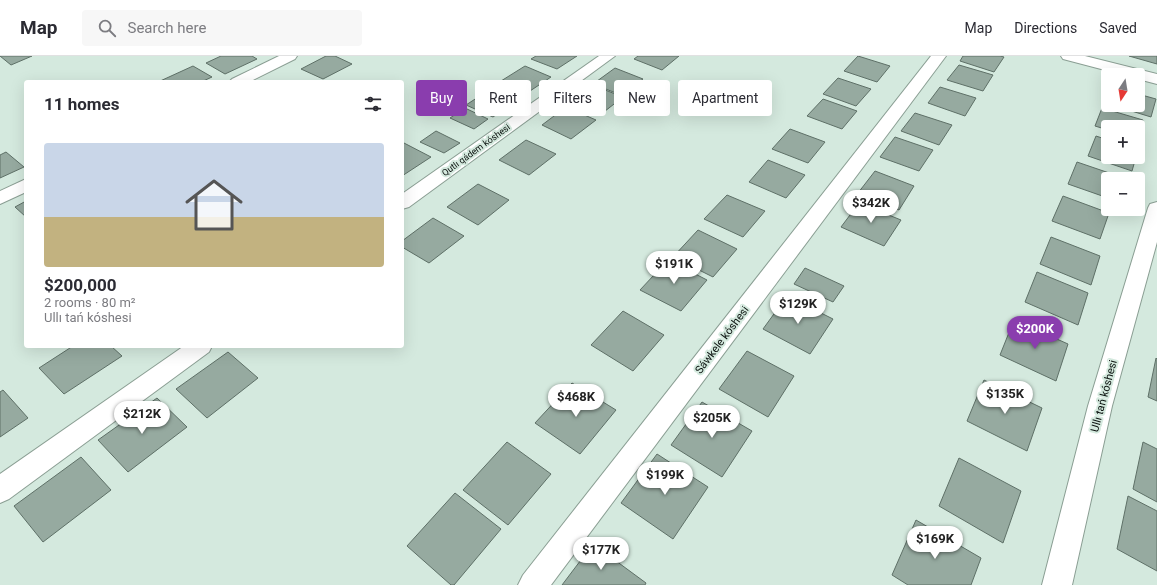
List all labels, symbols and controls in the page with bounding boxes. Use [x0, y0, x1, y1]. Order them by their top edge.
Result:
search box [82, 10, 362, 46]
text: Map [20, 16, 58, 39]
icon: search [96, 17, 118, 39]
text: Search here [128, 19, 206, 37]
text: Map [965, 20, 992, 36]
text: Directions [1014, 20, 1077, 36]
text: Saved [1099, 20, 1137, 36]
north arrow [1101, 68, 1145, 112]
map controls [1101, 68, 1145, 216]
chip: Buy [416, 80, 467, 116]
chip: Rent [475, 80, 531, 116]
chip: Filters [539, 80, 606, 116]
chip: New [614, 80, 670, 116]
chip: Apartment [678, 80, 772, 116]
icon: filters [362, 93, 384, 115]
text: 11 homes [44, 94, 120, 114]
button: + [1101, 120, 1145, 164]
street label: Qutlı qádem kóshesi [440, 122, 512, 178]
icon: home [178, 169, 250, 241]
button: − [1101, 172, 1145, 216]
pin: $342K [843, 190, 899, 224]
text: $342K [852, 195, 890, 210]
pin: $191K [646, 251, 702, 285]
text: $191K [655, 256, 693, 271]
text: $200,000 [44, 275, 116, 295]
pin: $129K [770, 291, 826, 325]
text: 2 rooms · 80 m² [44, 295, 136, 310]
text: $129K [779, 296, 817, 311]
street label: Sáwkele kóshesi [692, 304, 752, 376]
text: Ullı tań kóshesi [44, 310, 132, 325]
pin: $200K [1007, 316, 1063, 350]
text: $200K [1016, 321, 1054, 336]
street label: Ullı tań kóshesi [1088, 359, 1120, 433]
pin: $135K [977, 381, 1033, 415]
pin: $468K [548, 384, 604, 418]
text: $135K [986, 386, 1024, 401]
text: $468K [557, 389, 595, 404]
pin: $212K [114, 401, 170, 435]
pin: $205K [684, 405, 740, 439]
text: $212K [123, 406, 161, 421]
text: $205K [693, 410, 731, 425]
pin: $199K [637, 462, 693, 496]
text: $199K [646, 467, 684, 482]
pin: $169K [907, 526, 963, 560]
text: $169K [916, 531, 954, 546]
pin: $177K [573, 537, 629, 571]
text: $177K [582, 542, 620, 557]

